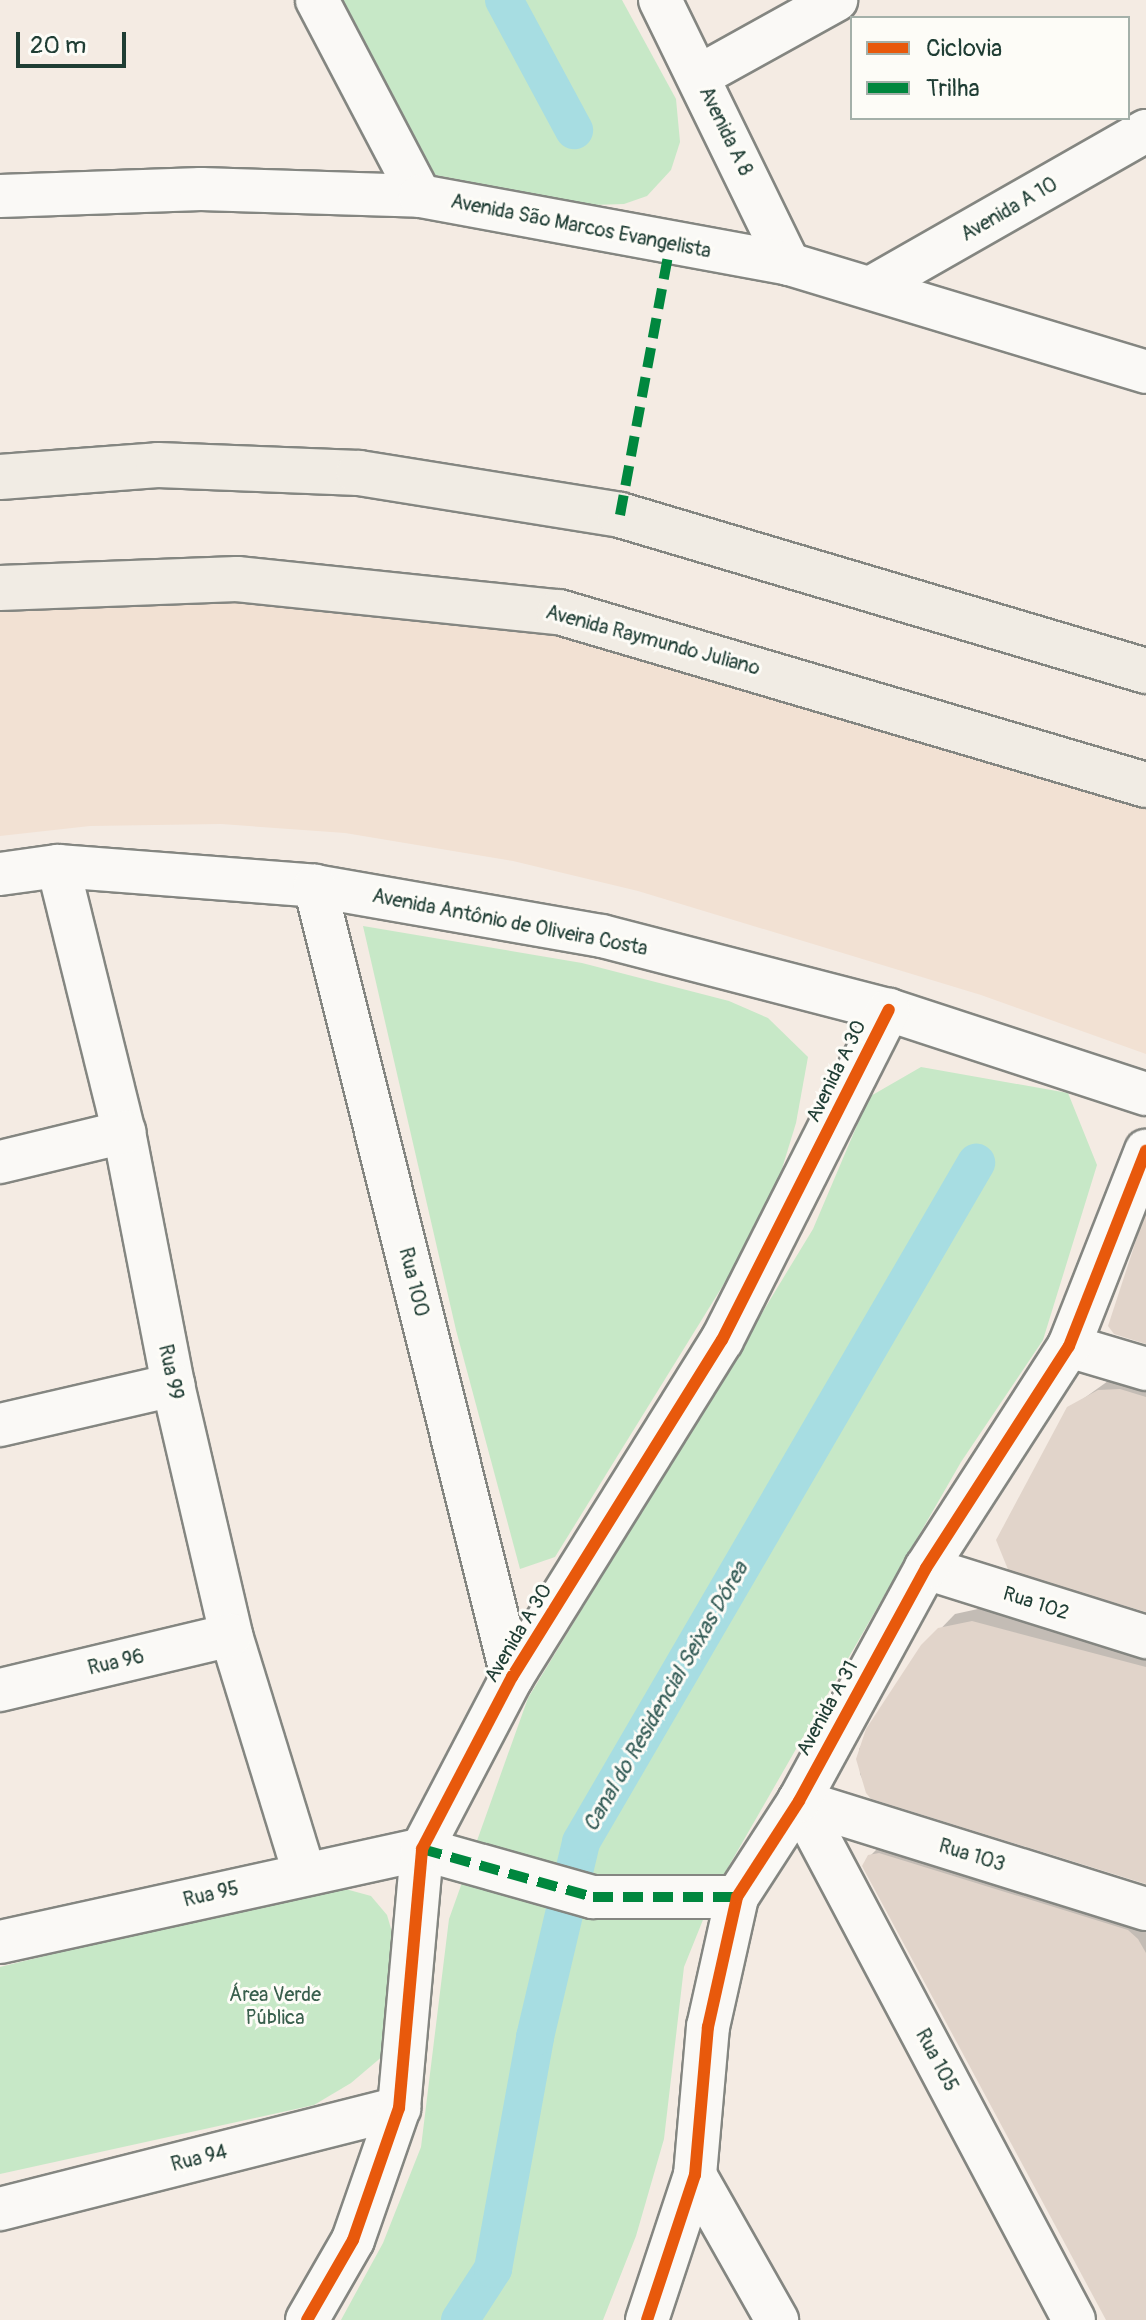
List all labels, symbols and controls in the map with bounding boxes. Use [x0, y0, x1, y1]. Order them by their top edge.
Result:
scale bar [20, 16, 130, 66]
legend [850, 16, 1130, 120]
text: 20 m [30, 31, 86, 60]
text: Ciclovia [926, 34, 1002, 63]
text: Trilha [926, 74, 980, 103]
street label: Avenida A 8 [694, 83, 758, 179]
street label: Avenida A 10 [957, 172, 1061, 246]
street label: Avenida São Marcos Evangelista [449, 189, 713, 263]
street label: Avenida Raymundo Juliano [543, 600, 763, 680]
street label: Avenida Antônio de Oliveira Costa [370, 884, 650, 960]
street label: Avenida A 30 [801, 1016, 871, 1126]
street label: Rua 100 [394, 1245, 434, 1319]
street label: Rua 99 [153, 1342, 189, 1402]
water label: Canal do Residencial Seixas Dórea [578, 1557, 754, 1837]
street label: Avenida A 30 [479, 1579, 557, 1687]
street label: Rua 102 [1000, 1581, 1072, 1625]
street label: Rua 96 [85, 1644, 147, 1680]
street label: Avenida A 31 [791, 1656, 863, 1760]
street label: Rua 103 [936, 1834, 1008, 1876]
street label: Rua 95 [181, 1876, 241, 1912]
park label: Área Verde Pública [229, 1983, 321, 2030]
street label: Rua 105 [911, 2025, 963, 2095]
street label: Rua 94 [168, 2139, 230, 2177]

